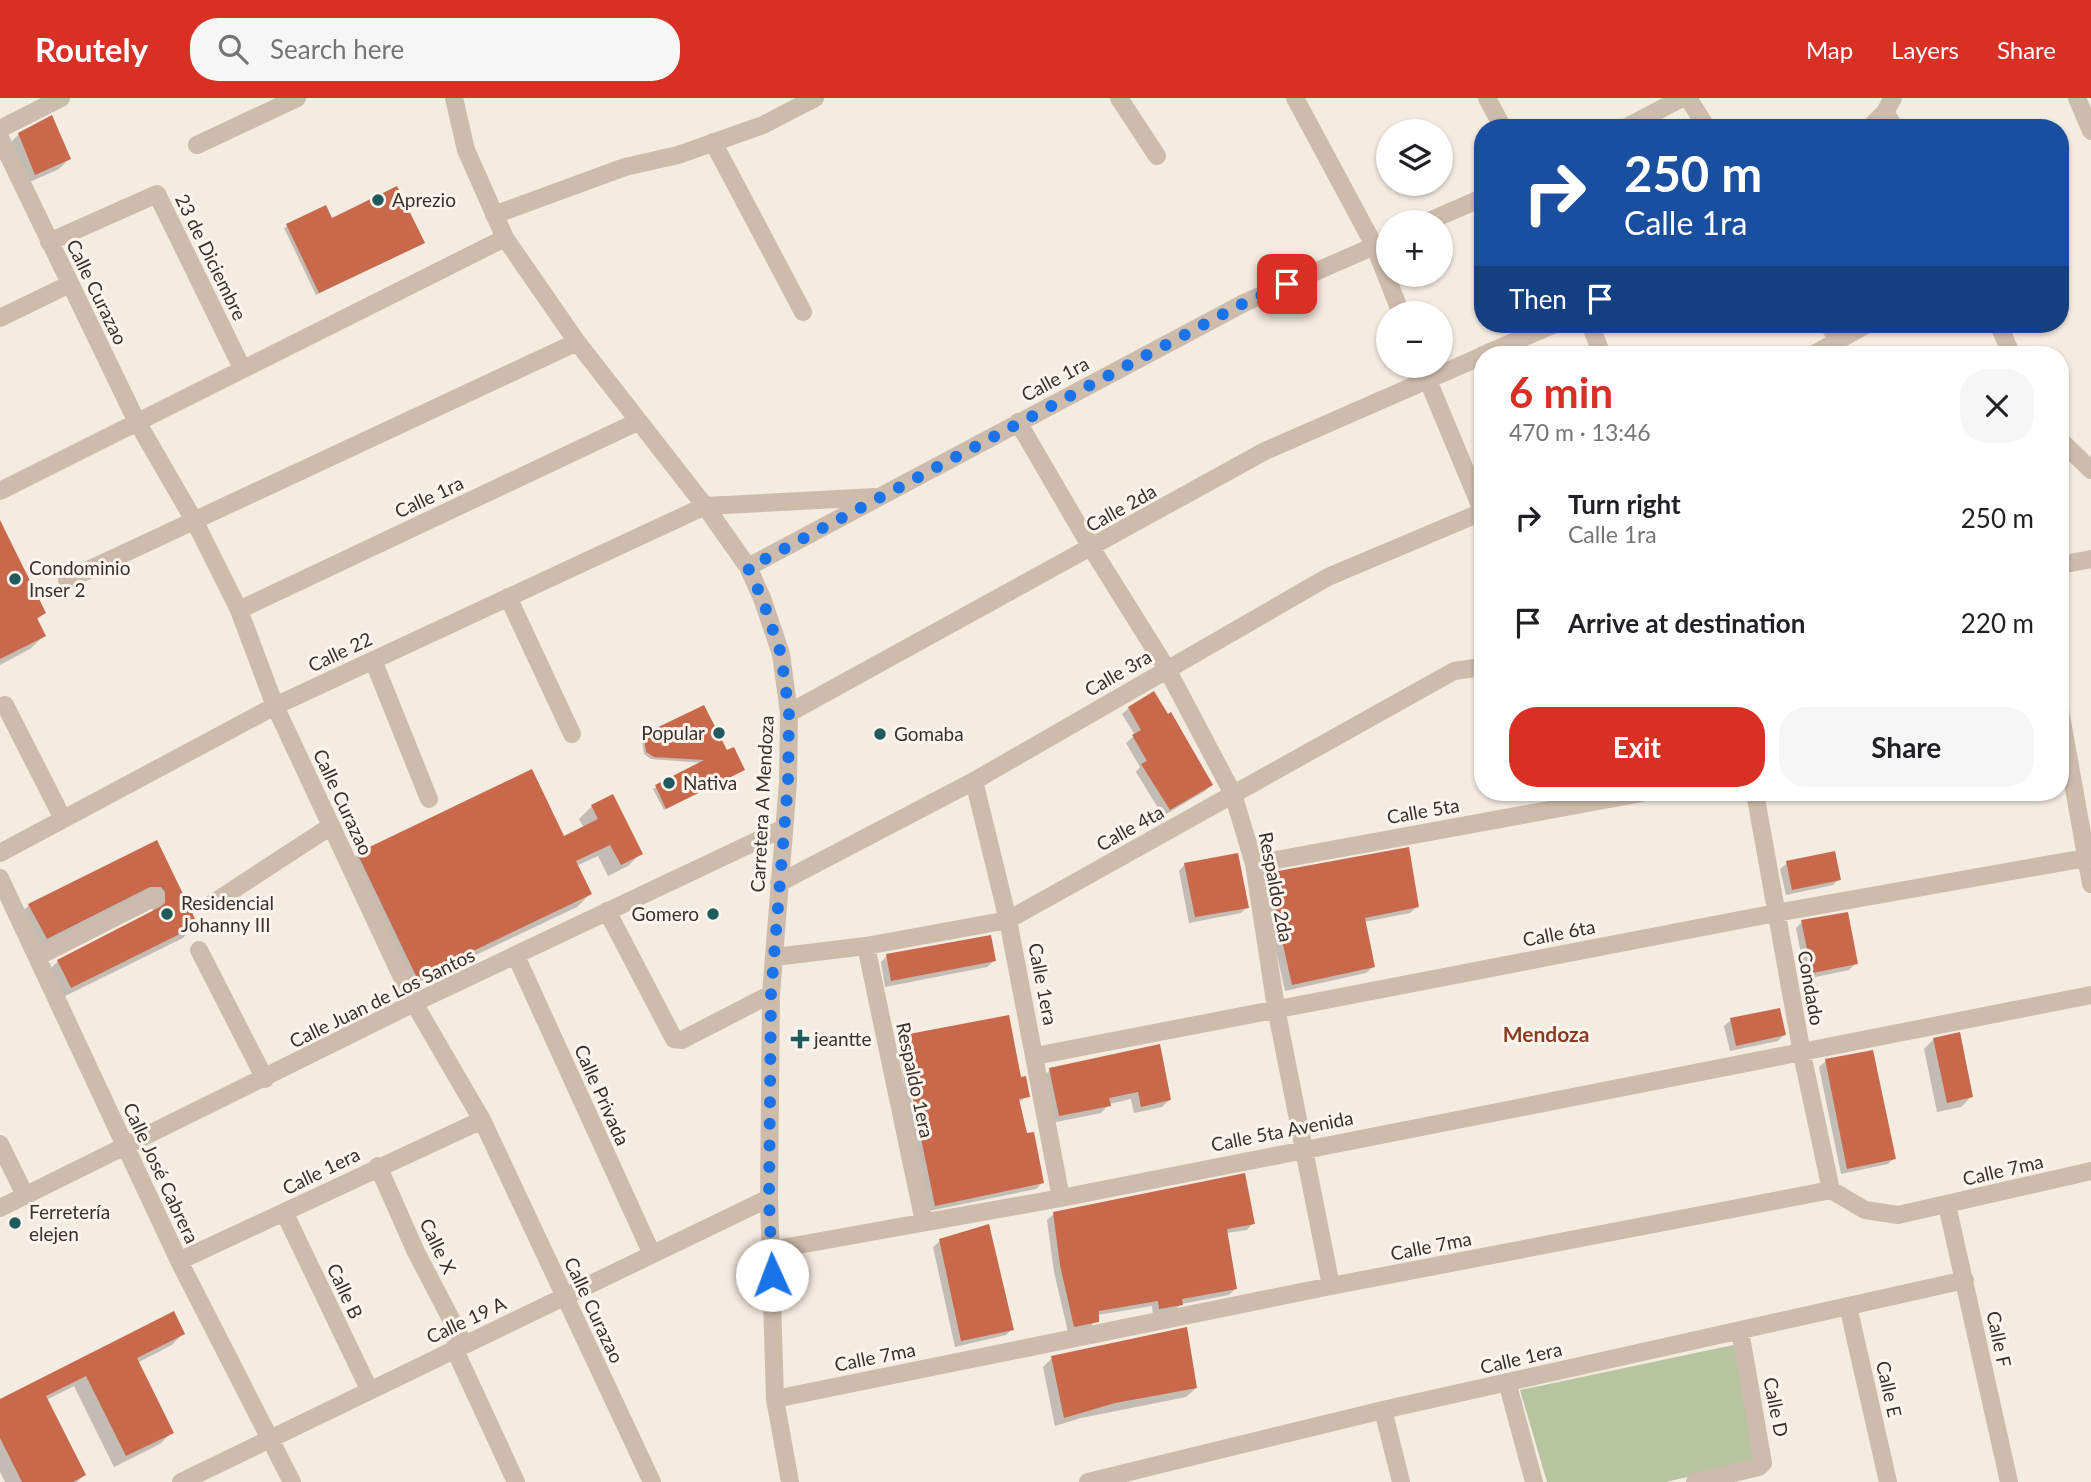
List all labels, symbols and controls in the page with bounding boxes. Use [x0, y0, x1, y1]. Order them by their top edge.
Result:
search box [190, 18, 680, 81]
text: Routely [35, 29, 148, 69]
icon: search [214, 30, 252, 68]
text: Search here [270, 33, 404, 65]
text: Map [1806, 35, 1853, 64]
text: Layers [1891, 35, 1959, 64]
text: Share [1997, 35, 2056, 64]
map controls [1376, 119, 1453, 378]
button: layers [1376, 119, 1453, 196]
text: 250 m [1624, 144, 1762, 202]
icon: right [1509, 147, 1600, 238]
place label: Aprezio [392, 188, 456, 211]
street label: 23 de Diciembre [171, 190, 252, 324]
marker: Aprezio [370, 192, 386, 208]
text: Calle 1ra [1624, 203, 1747, 242]
button: + [1376, 210, 1453, 287]
street label: Calle Curazao [62, 235, 133, 348]
pin [1257, 254, 1317, 314]
icon: arrive [1268, 265, 1306, 303]
icon: arrive [1581, 280, 1619, 318]
text: Then [1509, 283, 1567, 315]
button: − [1376, 301, 1453, 378]
street label: Calle 1ra [1017, 351, 1092, 406]
text: 6 min [1509, 367, 1613, 417]
button: close [1960, 369, 2034, 443]
text: 470 m · 13:46 [1509, 418, 1651, 446]
street label: Calle 1ra [391, 471, 467, 522]
street label: Calle 2da [1081, 479, 1160, 536]
text: Turn right [1568, 488, 1681, 520]
icon: right [1509, 499, 1547, 537]
text: 250 m [1961, 502, 2034, 534]
text: Calle 1ra [1568, 520, 1657, 548]
place label: Condominio Inser 2 [29, 556, 130, 601]
marker: Condominio Inser 2 [7, 571, 23, 587]
icon: arrive [1509, 604, 1547, 642]
text: Arrive at destination [1568, 607, 1805, 639]
text: 220 m [1961, 607, 2034, 639]
street label: Calle 22 [304, 627, 375, 676]
street label: Calle 3ra [1080, 644, 1155, 701]
button: Exit [1509, 707, 1765, 787]
button: Share [1779, 707, 2034, 787]
street label: Carretera A Mendoza [745, 715, 778, 893]
place label: Popular [641, 721, 705, 744]
place label: Gomaba [894, 722, 964, 745]
marker: Popular [711, 725, 727, 741]
marker: Gomaba [872, 726, 888, 742]
street label: Calle Curazao [309, 745, 378, 858]
place label: Nativa [683, 771, 737, 794]
marker: Nativa [661, 775, 677, 791]
street label: Calle 5ta [1385, 793, 1461, 828]
street label: Calle 4ta [1092, 800, 1167, 855]
street label: Respaldo 2da [1255, 830, 1298, 944]
place label: Residencial Johanny III [181, 891, 274, 936]
place label: Gomero [632, 902, 699, 925]
marker: Residencial Johanny III [159, 906, 175, 922]
marker: Gomero [705, 906, 721, 922]
street label: Calle 6ta [1521, 914, 1597, 951]
street label: Calle 1era [1024, 941, 1063, 1027]
street label: Calle Juan de Los Santos [285, 943, 478, 1052]
street label: Condado [1794, 949, 1829, 1027]
street label: Respaldo 1era [892, 1020, 939, 1140]
district label: Mendoza [1503, 1021, 1589, 1046]
place label: jeantte [813, 1027, 871, 1050]
marker: jeantte [792, 1031, 808, 1047]
street label: Calle Privada [570, 1041, 635, 1149]
street label: Calle José Cabrera [119, 1099, 204, 1247]
street label: Calle 5ta Avenida [1209, 1105, 1355, 1156]
street label: Calle 1era [278, 1142, 363, 1199]
street label: Calle 7ma [1960, 1149, 2045, 1190]
place label: Ferretería elejen [29, 1200, 110, 1245]
marker: Ferretería elejen [7, 1215, 23, 1231]
street label: Calle X [415, 1215, 462, 1278]
street label: Calle 7ma [1388, 1226, 1473, 1265]
position arrow [735, 1238, 809, 1312]
street label: Calle Curazao [560, 1253, 629, 1366]
street label: Calle B [323, 1260, 368, 1322]
street label: Calle 19 A [422, 1291, 509, 1348]
street label: Calle F [1982, 1309, 2017, 1369]
street label: Calle 7ma [832, 1337, 917, 1376]
street label: Calle 1era [1478, 1337, 1564, 1378]
street label: Calle E [1872, 1359, 1907, 1419]
street label: Calle D [1759, 1375, 1794, 1439]

